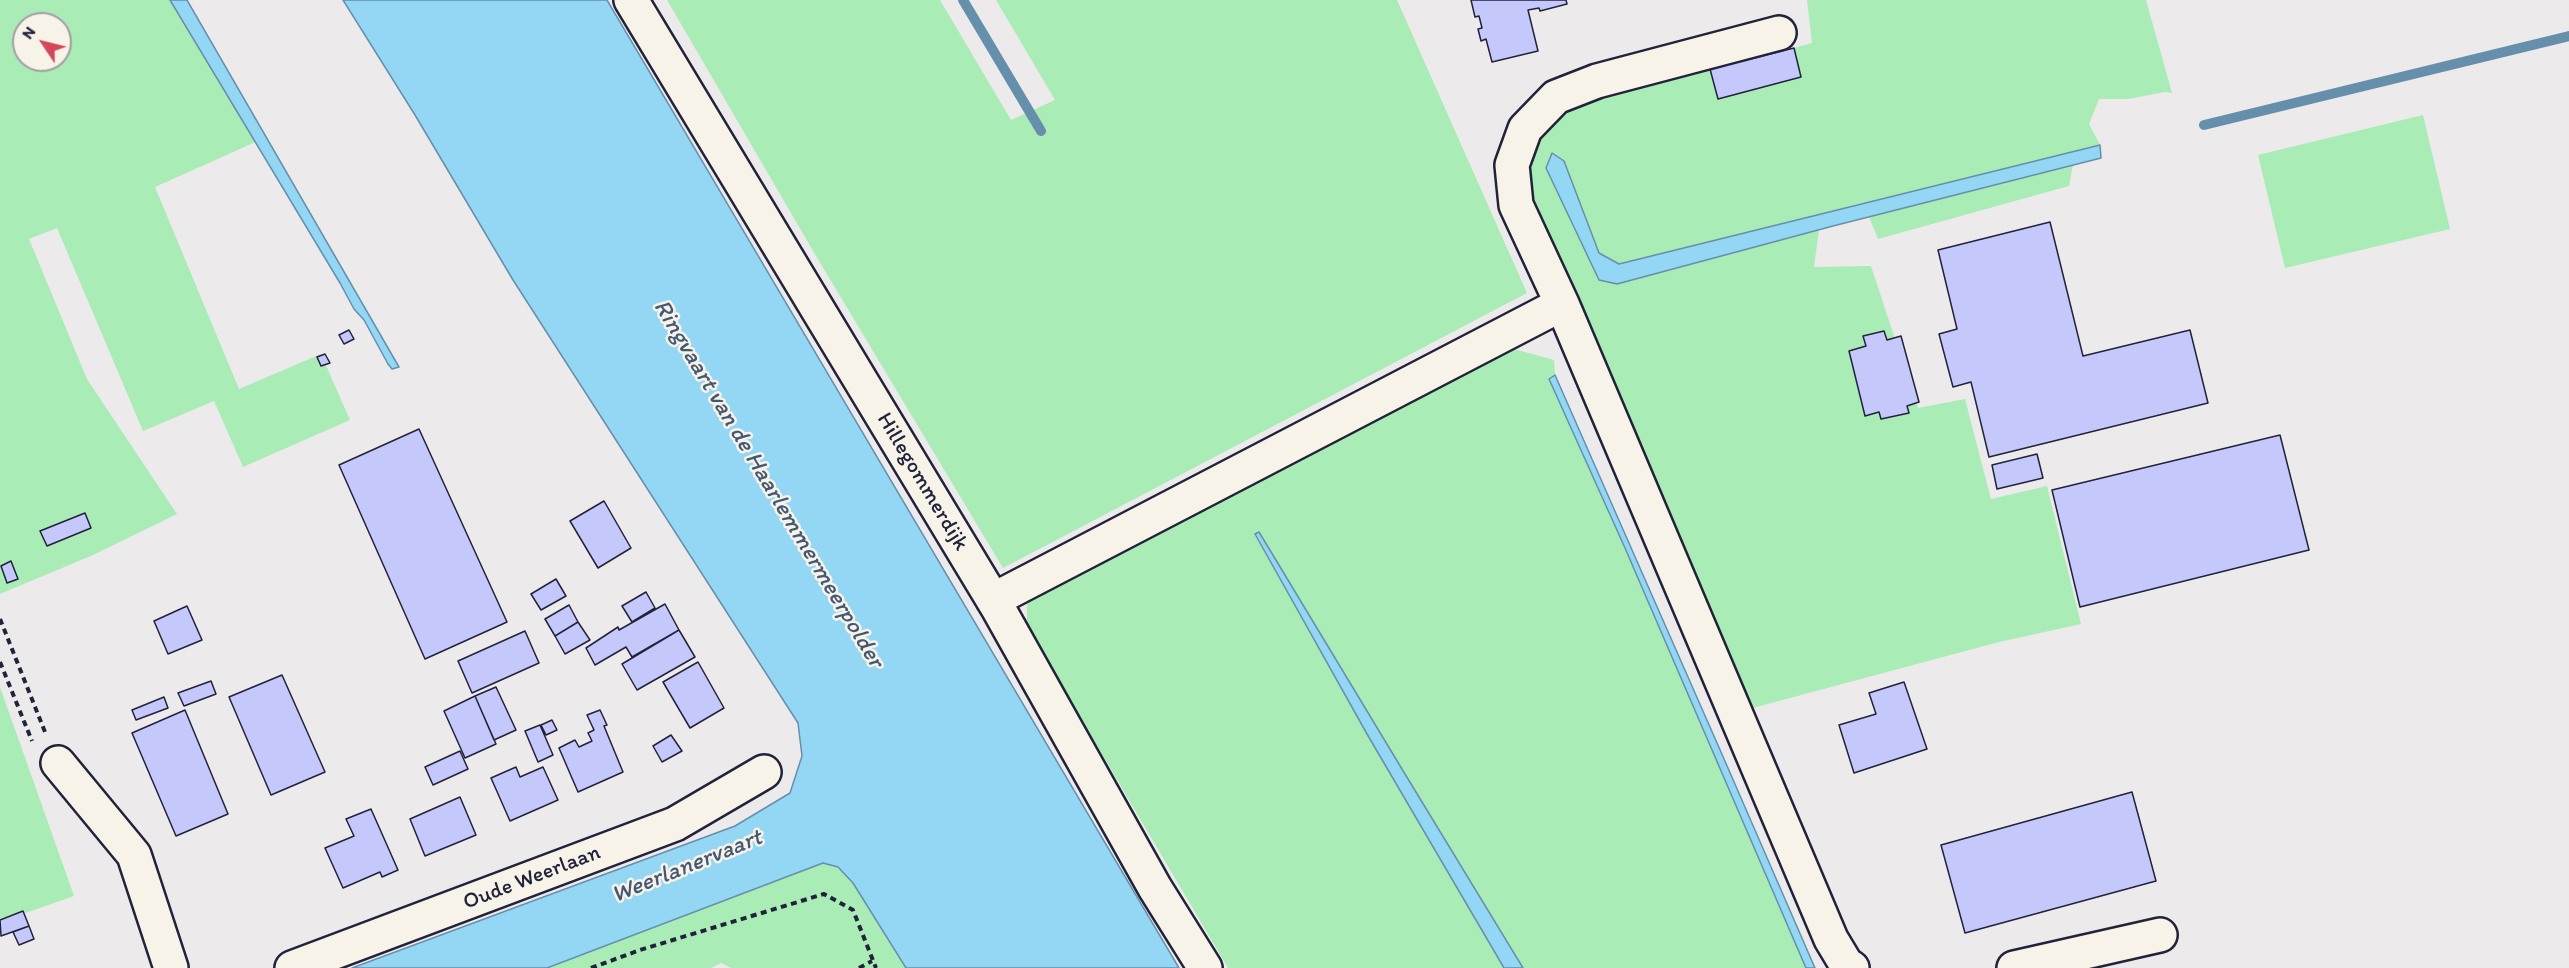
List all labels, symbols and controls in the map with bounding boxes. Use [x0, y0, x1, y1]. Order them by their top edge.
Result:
north arrow [12, 12, 72, 72]
text: N [18, 23, 39, 42]
water label: Ringvaart van de Haarlemmermeerpolder [646, 295, 890, 673]
street label: Hillegommerdijk [870, 408, 974, 556]
water label: Weerlanervaart [608, 824, 766, 910]
street label: Oude Weerlaan [460, 840, 604, 916]

